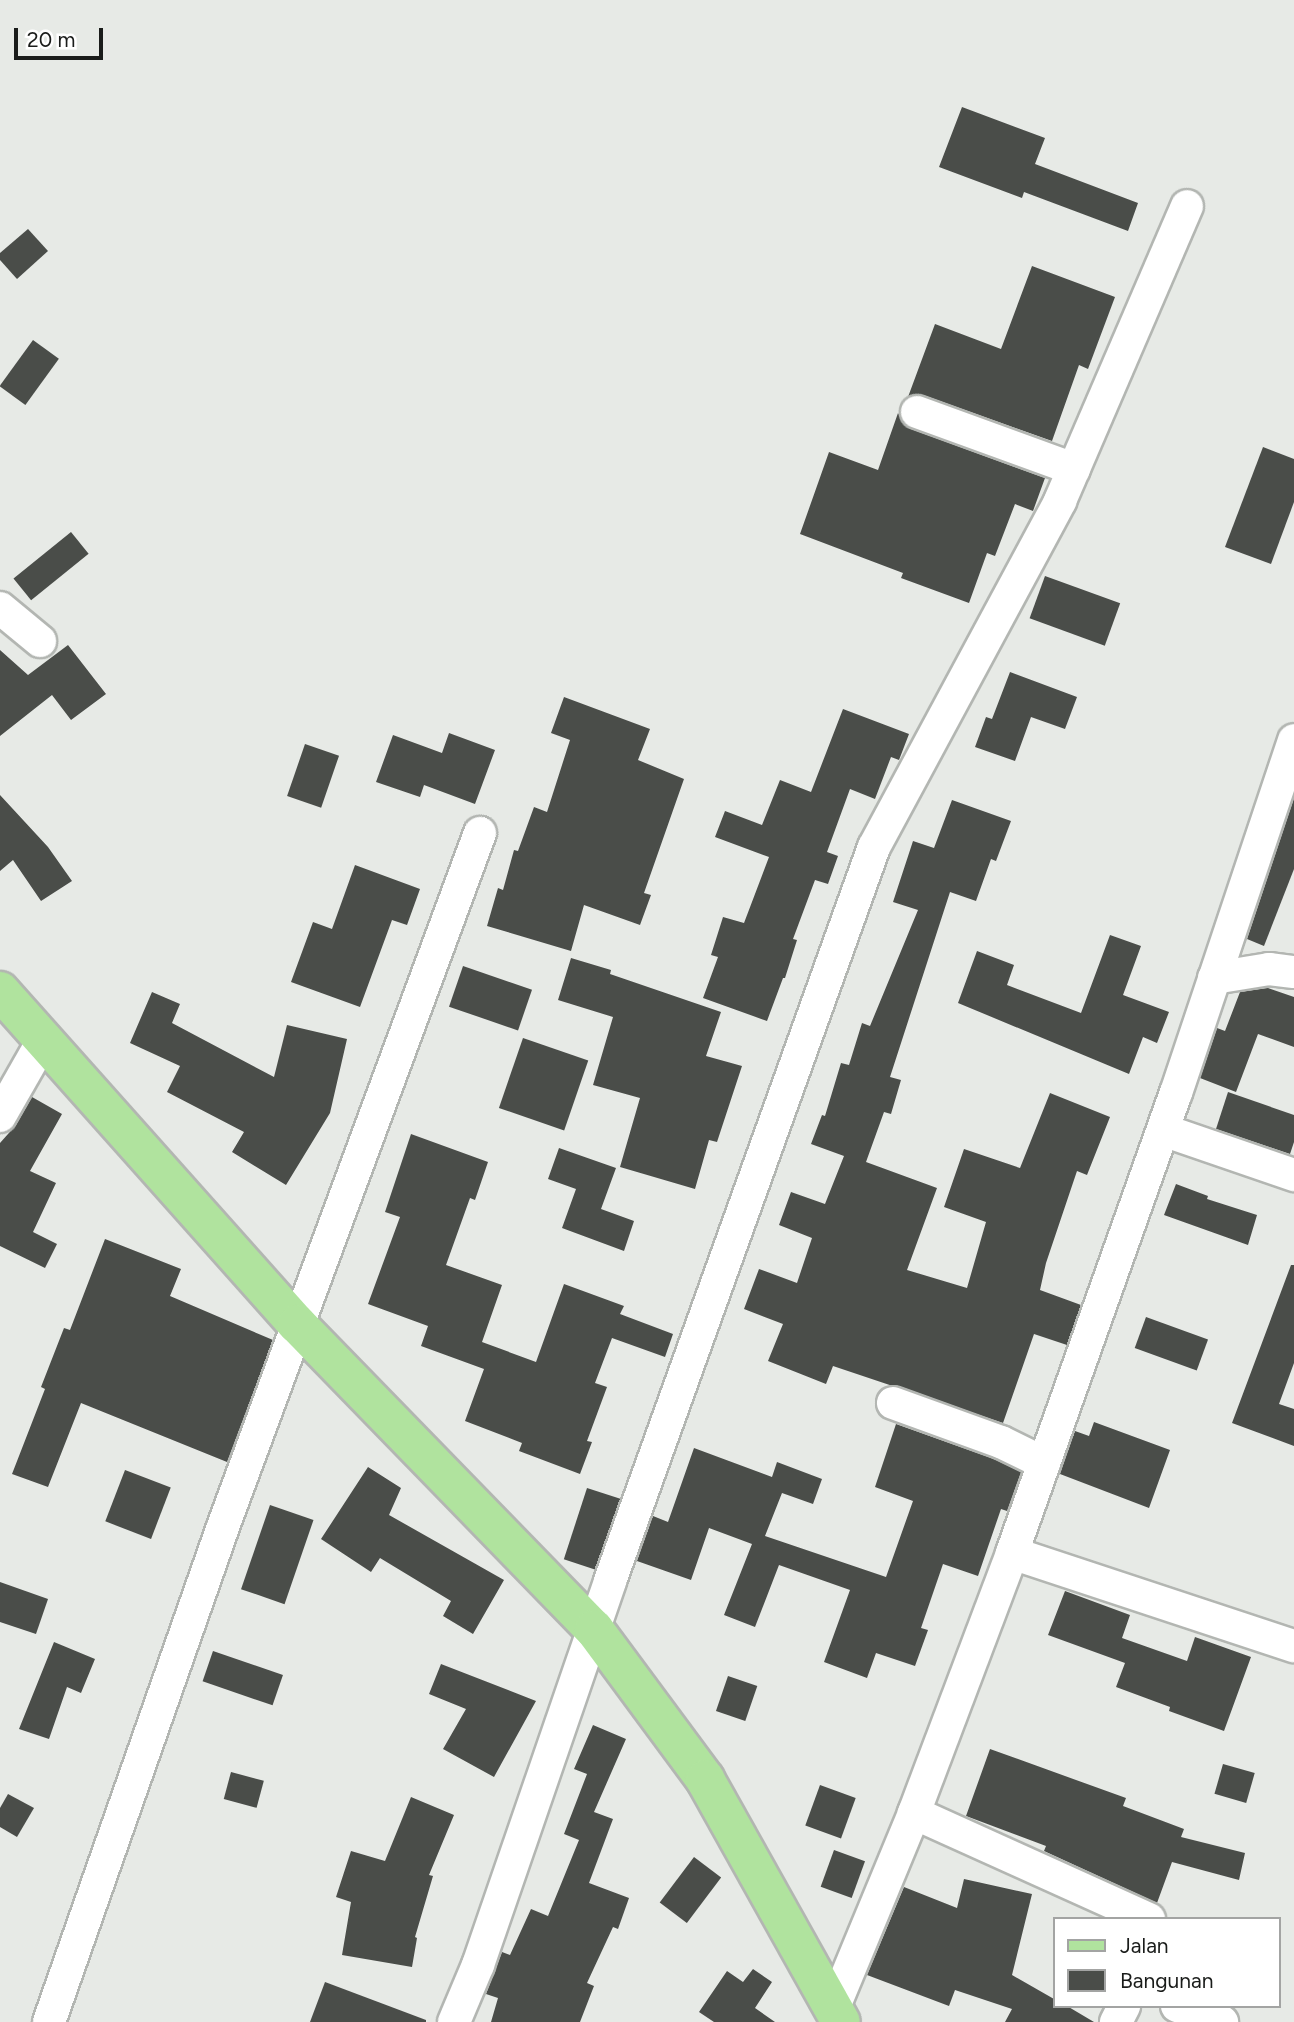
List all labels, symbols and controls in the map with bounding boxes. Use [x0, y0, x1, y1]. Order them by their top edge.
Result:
scale bar [18, 14, 107, 58]
text: 20 m [27, 27, 75, 52]
legend [1052, 1917, 1280, 2008]
text: Jalan [1120, 1933, 1169, 1958]
text: Bangunan [1120, 1968, 1213, 1993]

